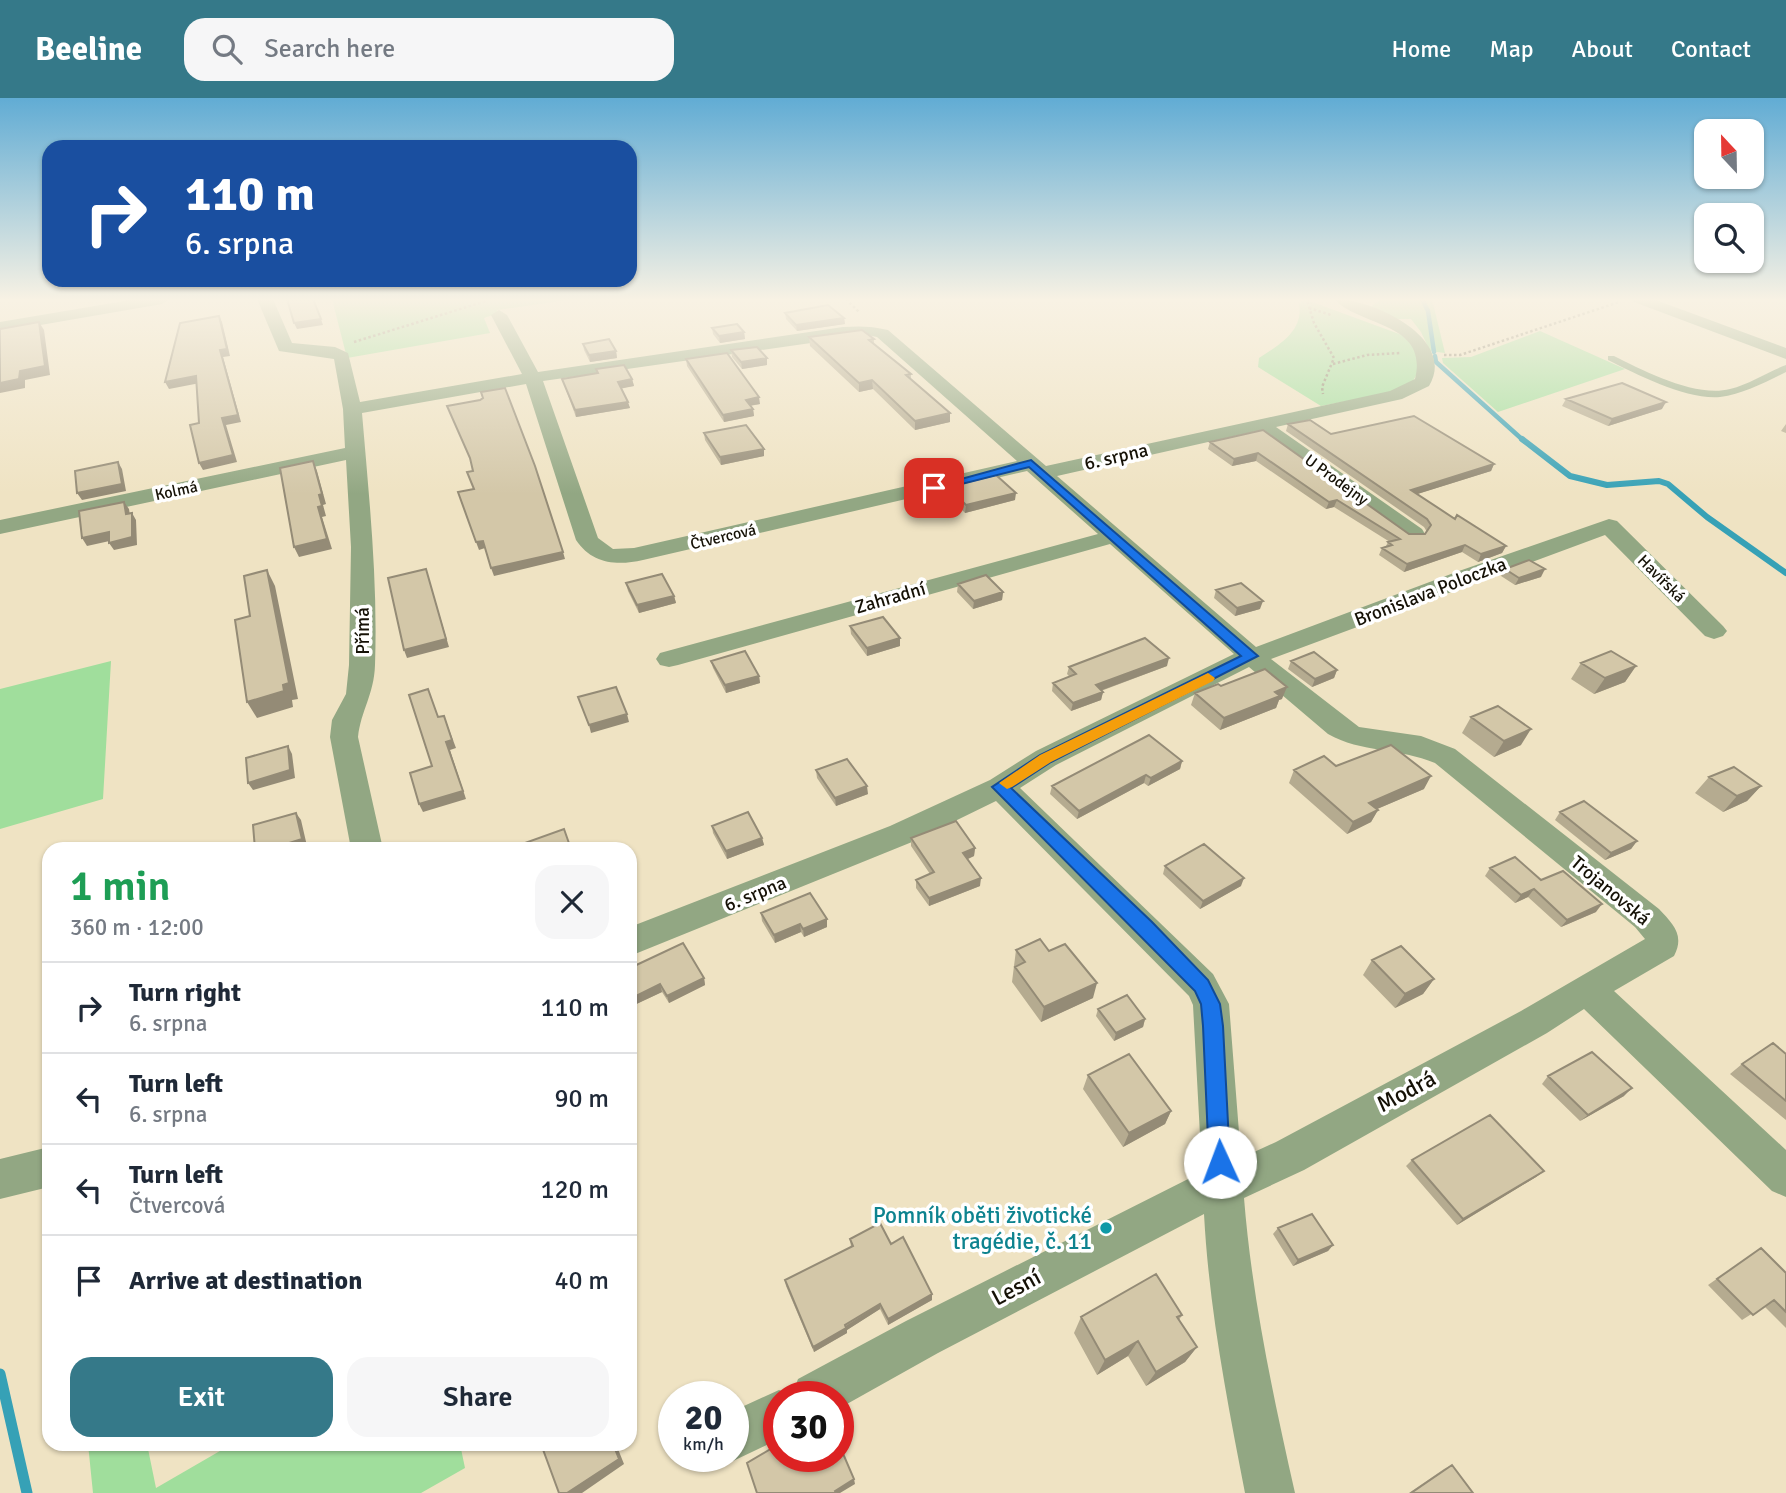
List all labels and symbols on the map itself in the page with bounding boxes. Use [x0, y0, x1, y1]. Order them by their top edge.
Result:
north arrow [1694, 119, 1764, 189]
street label: 6. srpna [1082, 438, 1151, 476]
street label: U Prodejny [1301, 450, 1373, 510]
pin [904, 458, 964, 518]
street label: Kolmá [153, 477, 199, 505]
street label: Čtvercová [688, 520, 758, 554]
street label: Havířská [1633, 551, 1689, 607]
street label: Bronislava Poloczka [1351, 552, 1510, 632]
street label: Zahradní [852, 576, 929, 619]
street label: Přímá [351, 607, 375, 655]
street label: Trojanovská [1566, 851, 1655, 931]
street label: 6. srpna [721, 871, 790, 917]
street label: Modrá [1372, 1064, 1441, 1119]
position arrow [1183, 1125, 1257, 1199]
place label: Pomník oběti životické tragédie, č. 11 [873, 1201, 1092, 1256]
marker: Pomník oběti životické tragédie, č. 11 [1098, 1220, 1114, 1236]
street label: Lesní [987, 1262, 1047, 1312]
speed limit sign: 30 [763, 1381, 854, 1472]

